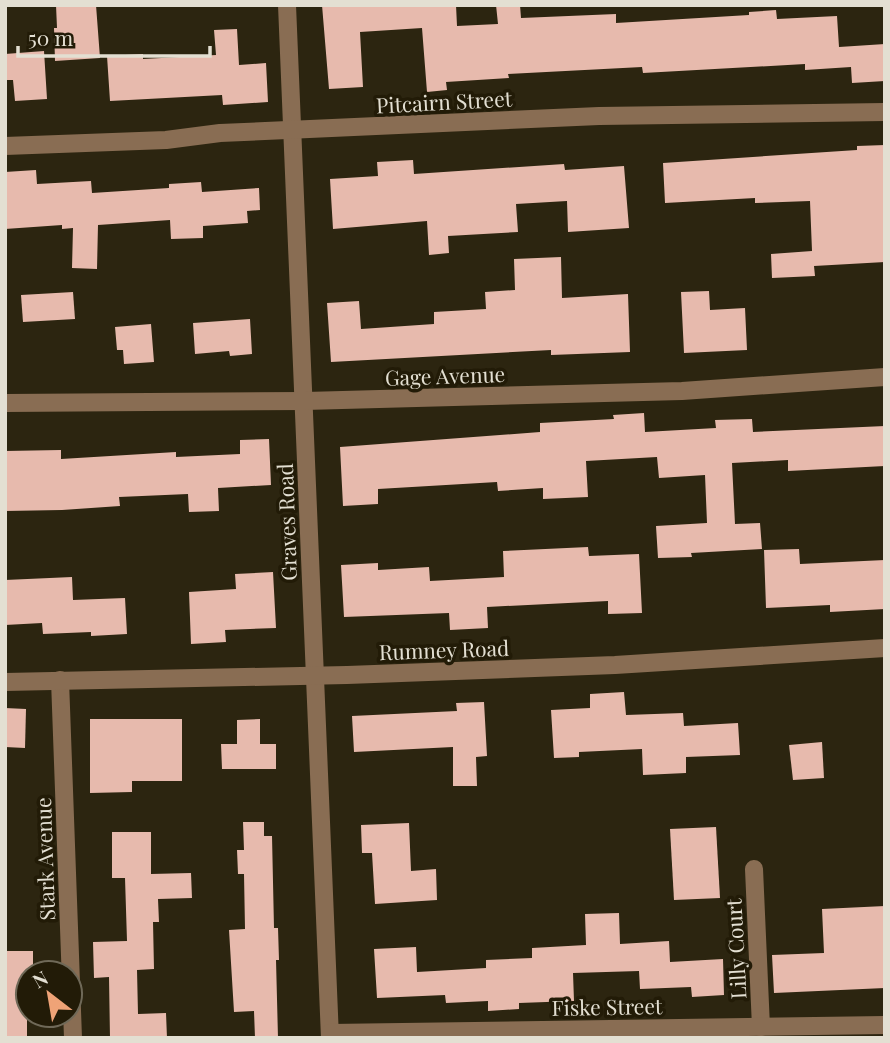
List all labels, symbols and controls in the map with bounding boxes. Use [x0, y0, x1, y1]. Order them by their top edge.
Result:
scale bar [18, 14, 210, 58]
text: 50 m [28, 23, 74, 51]
street label: Pitcairn Street [375, 83, 513, 119]
street label: Gage Avenue [384, 359, 506, 391]
street label: Graves Road [270, 463, 302, 581]
street label: Rumney Road [378, 633, 510, 665]
street label: Stark Avenue [28, 797, 60, 921]
street label: Lilly Court [718, 897, 752, 1000]
north arrow [14, 959, 84, 1029]
text: N [27, 964, 53, 993]
street label: Fiske Street [551, 991, 663, 1021]

